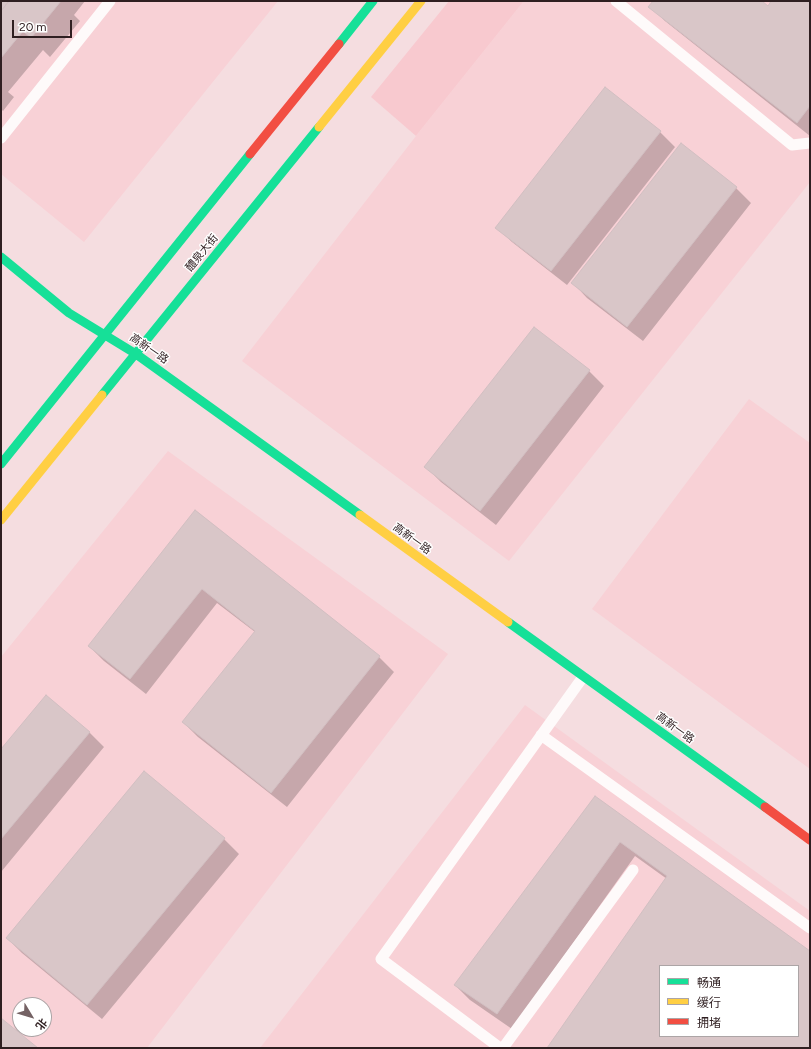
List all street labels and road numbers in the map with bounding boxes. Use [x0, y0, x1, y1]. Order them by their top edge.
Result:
street label: 醴泉大街 [183, 232, 221, 274]
street label: 高新一路 [127, 331, 171, 367]
street label: 高新一路 [390, 521, 434, 557]
street label: 高新一路 [653, 710, 697, 746]

